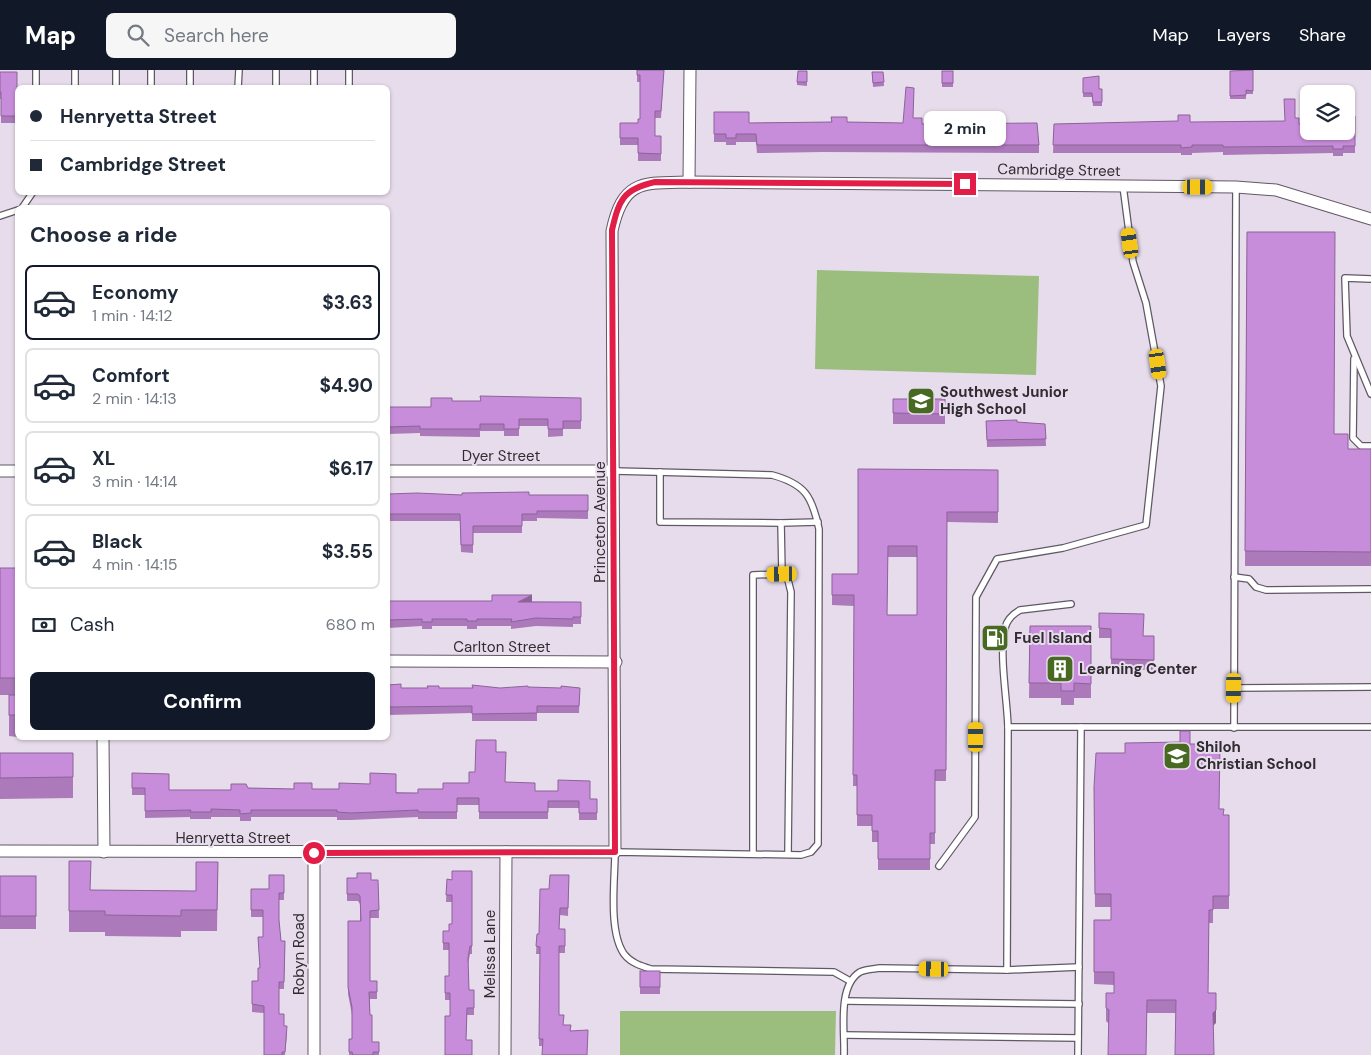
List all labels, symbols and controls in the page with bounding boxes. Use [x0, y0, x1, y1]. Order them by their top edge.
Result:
search box [106, 13, 456, 58]
text: Map [25, 20, 76, 51]
icon: search [124, 21, 152, 49]
text: Search here [164, 23, 269, 48]
text: Map [1153, 23, 1189, 47]
text: Layers [1217, 23, 1271, 47]
text: Share [1299, 23, 1346, 47]
map controls [1300, 85, 1355, 140]
button: layers [1300, 85, 1355, 140]
text: Henryetta Street [60, 104, 217, 129]
callout: 2 min [924, 112, 1006, 146]
text: 2 min [944, 118, 986, 139]
text: Cambridge Street [60, 152, 226, 177]
street label: Cambridge Street [997, 159, 1121, 181]
route end [954, 173, 976, 195]
car [1183, 180, 1213, 195]
text: Choose a ride [30, 220, 178, 249]
car [1120, 227, 1139, 259]
icon: car [32, 280, 77, 325]
text: Economy [92, 280, 179, 305]
text: $3.63 [322, 290, 373, 315]
text: 1 min · 14:12 [92, 305, 172, 326]
car [1148, 348, 1167, 380]
icon: car [32, 363, 77, 408]
text: Comfort [92, 363, 170, 388]
text: $4.90 [320, 373, 373, 398]
place label: Southwest Junior High School [940, 382, 1068, 419]
school or university icon: Southwest Junior High School [906, 386, 936, 416]
text: 2 min · 14:13 [92, 388, 177, 409]
icon: car [32, 446, 77, 491]
text: XL [92, 446, 115, 471]
street label: Dyer Street [462, 446, 540, 466]
text: $6.17 [329, 456, 373, 481]
street label: Princeton Avenue [590, 461, 610, 583]
text: 3 min · 14:14 [92, 471, 177, 492]
icon: car [32, 529, 77, 574]
text: Black [92, 529, 143, 554]
text: $3.55 [322, 539, 373, 564]
text: 4 min · 14:15 [92, 554, 178, 575]
car [766, 566, 797, 582]
icon: cash [30, 611, 58, 639]
text: Cash [70, 612, 114, 637]
text: 680 m [326, 614, 375, 635]
fuel station icon: Fuel Island [980, 623, 1010, 653]
place label: Fuel Island [1014, 628, 1092, 648]
street label: Carlton Street [453, 637, 551, 657]
building icon: Learning Center [1045, 654, 1075, 684]
place label: Learning Center [1079, 659, 1197, 679]
button: Confirm [30, 672, 375, 730]
car [1226, 673, 1241, 703]
car [968, 722, 983, 752]
place label: Shiloh Christian School [1196, 737, 1316, 774]
school or university icon: Shiloh Christian School [1162, 741, 1192, 771]
street label: Henryetta Street [175, 828, 291, 848]
route start [303, 842, 325, 864]
street label: Melissa Lane [480, 910, 500, 998]
street label: Robyn Road [289, 913, 309, 995]
car [918, 961, 949, 977]

